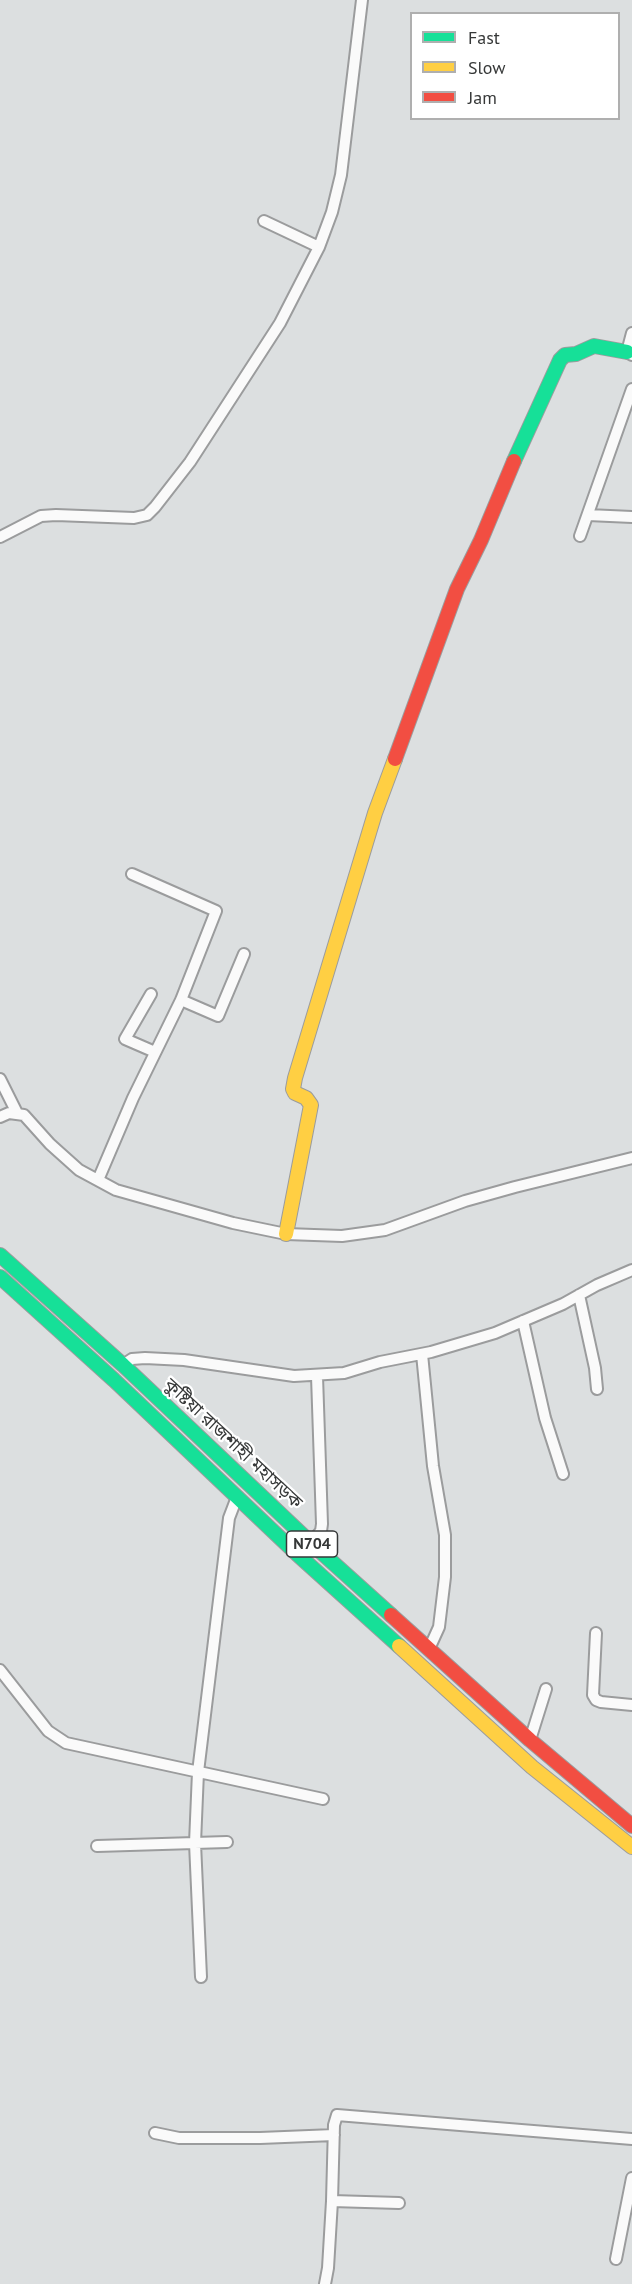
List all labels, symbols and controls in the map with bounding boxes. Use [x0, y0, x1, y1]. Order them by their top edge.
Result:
legend [410, 12, 620, 120]
text: Fast [468, 26, 500, 49]
text: Slow [468, 56, 506, 79]
text: Jam [468, 86, 497, 109]
street label: কুষ্টিয়া রাজশাহী মহাসড়ক [159, 1374, 307, 1514]
road number: N704 [286, 1531, 338, 1557]

